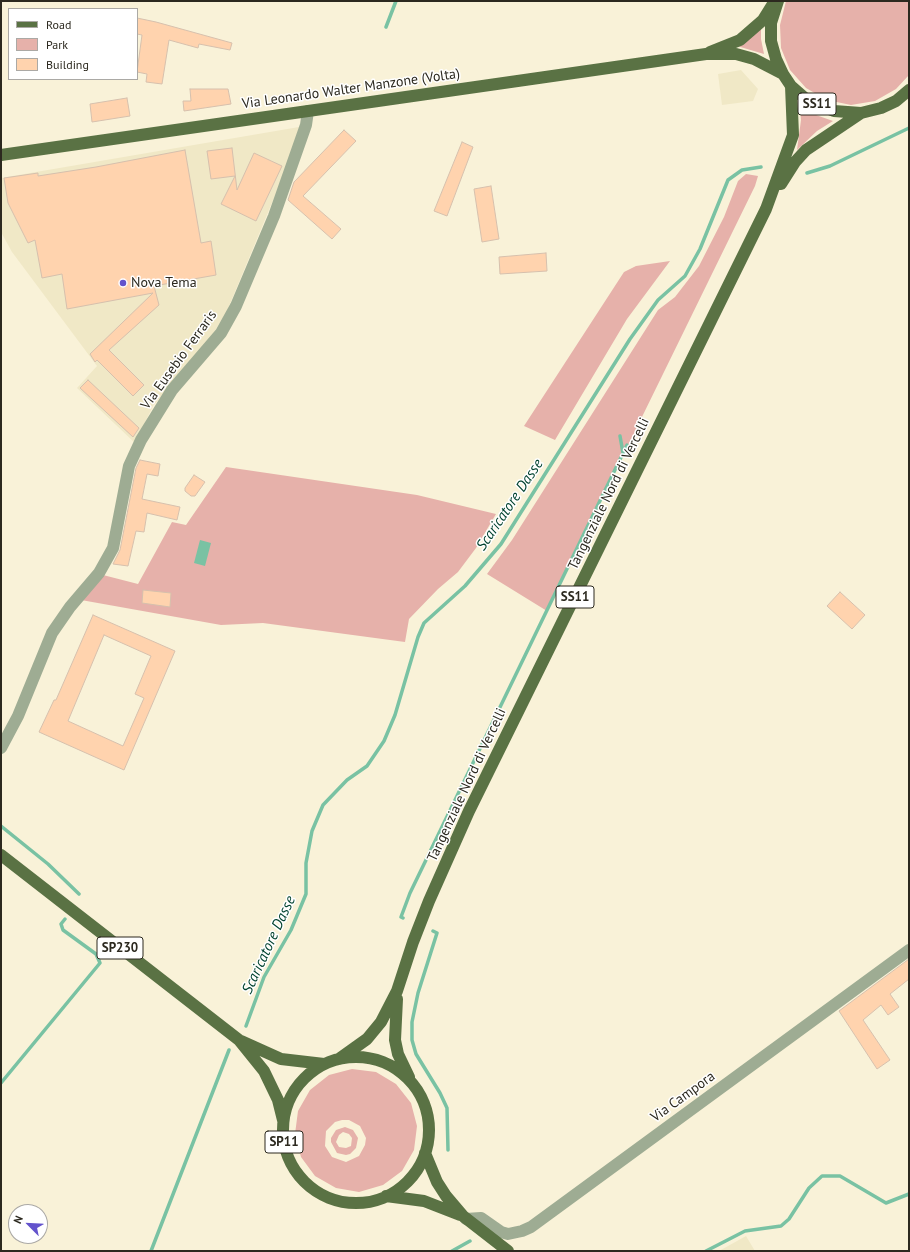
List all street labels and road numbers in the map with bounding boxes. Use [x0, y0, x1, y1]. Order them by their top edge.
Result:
street label: Via Leonardo Walter Manzone (Volta) [241, 65, 461, 113]
road number: SS11 [798, 93, 836, 115]
street label: Via Eusebio Ferraris [137, 307, 221, 413]
street label: Tangenziale Nord di Vercelli [565, 415, 653, 573]
road number: SS11 [556, 586, 594, 608]
street label: Tangenziale Nord di Vercelli [424, 706, 510, 864]
road number: SP230 [97, 937, 143, 959]
street label: Via Campora [648, 1068, 718, 1126]
road number: SP11 [265, 1131, 303, 1153]

